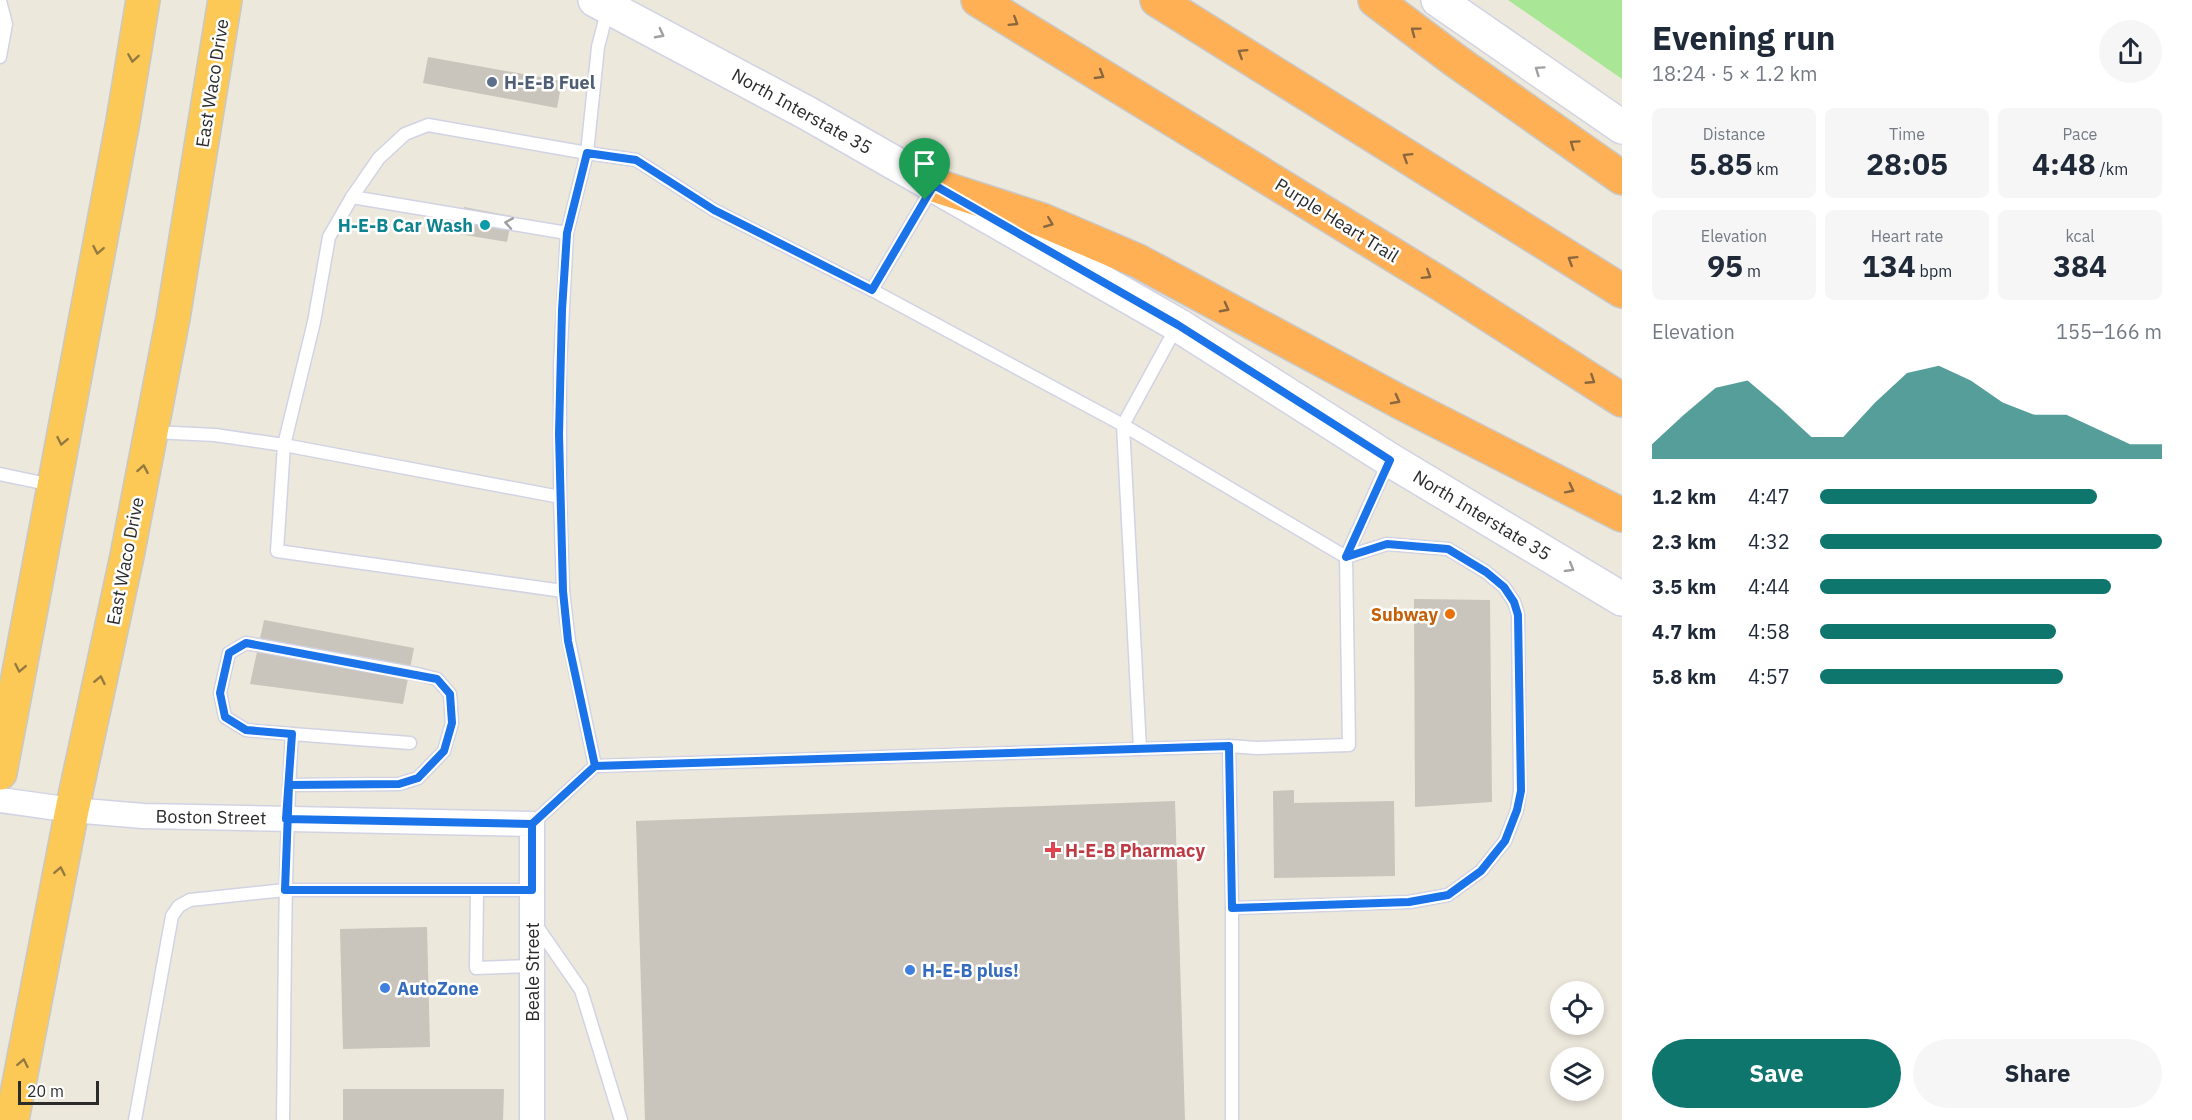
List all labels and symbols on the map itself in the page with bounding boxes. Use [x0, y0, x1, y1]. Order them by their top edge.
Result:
one-way arrow [1008, 15, 1018, 27]
street label: East Waco Drive [190, 17, 234, 149]
one-way arrow [653, 27, 664, 38]
one-way arrow [1411, 27, 1422, 38]
one-way arrow [1238, 49, 1248, 61]
one-way arrow [128, 53, 140, 62]
street label: North Interstate 35 [728, 63, 876, 159]
one-way arrow [1535, 66, 1546, 77]
one-way arrow [1094, 67, 1104, 79]
place label: H-E-B Fuel [504, 71, 596, 94]
marker: H-E-B Fuel [485, 75, 499, 89]
pin [899, 138, 950, 200]
one-way arrow [1570, 140, 1581, 151]
one-way arrow [1403, 152, 1413, 164]
street label: Purple Heart Trail [1271, 173, 1403, 267]
place label: H-E-B Car Wash [338, 214, 473, 237]
one-way arrow [1043, 216, 1054, 228]
marker: H-E-B Car Wash [478, 218, 492, 232]
one-way arrow [504, 218, 514, 230]
one-way arrow [93, 245, 105, 254]
one-way arrow [1568, 257, 1579, 268]
one-way arrow [1421, 268, 1431, 280]
one-way arrow [1218, 301, 1229, 312]
one-way arrow [1585, 373, 1595, 385]
one-way arrow [1390, 393, 1401, 404]
one-way arrow [56, 436, 69, 446]
one-way arrow [136, 464, 149, 474]
street label: North Interstate 35 [1409, 465, 1555, 565]
one-way arrow [1564, 481, 1575, 493]
street label: East Waco Drive [101, 495, 149, 627]
one-way arrow [1564, 561, 1574, 573]
place label: Subway [1371, 603, 1438, 626]
marker: Subway [1443, 607, 1457, 621]
one-way arrow [14, 663, 27, 673]
one-way arrow [93, 676, 106, 686]
street label: Boston Street [155, 805, 267, 829]
place label: H-E-B Pharmacy [1065, 839, 1205, 862]
marker: H-E-B Pharmacy [1046, 843, 1060, 857]
one-way arrow [53, 866, 66, 876]
street label: Beale Street [521, 922, 544, 1022]
place label: H-E-B plus! [922, 959, 1019, 982]
marker: H-E-B plus! [903, 963, 917, 977]
place label: AutoZone [397, 977, 479, 1000]
marker: AutoZone [378, 981, 392, 995]
one-way arrow [16, 1058, 29, 1068]
scale bar [18, 1078, 99, 1106]

